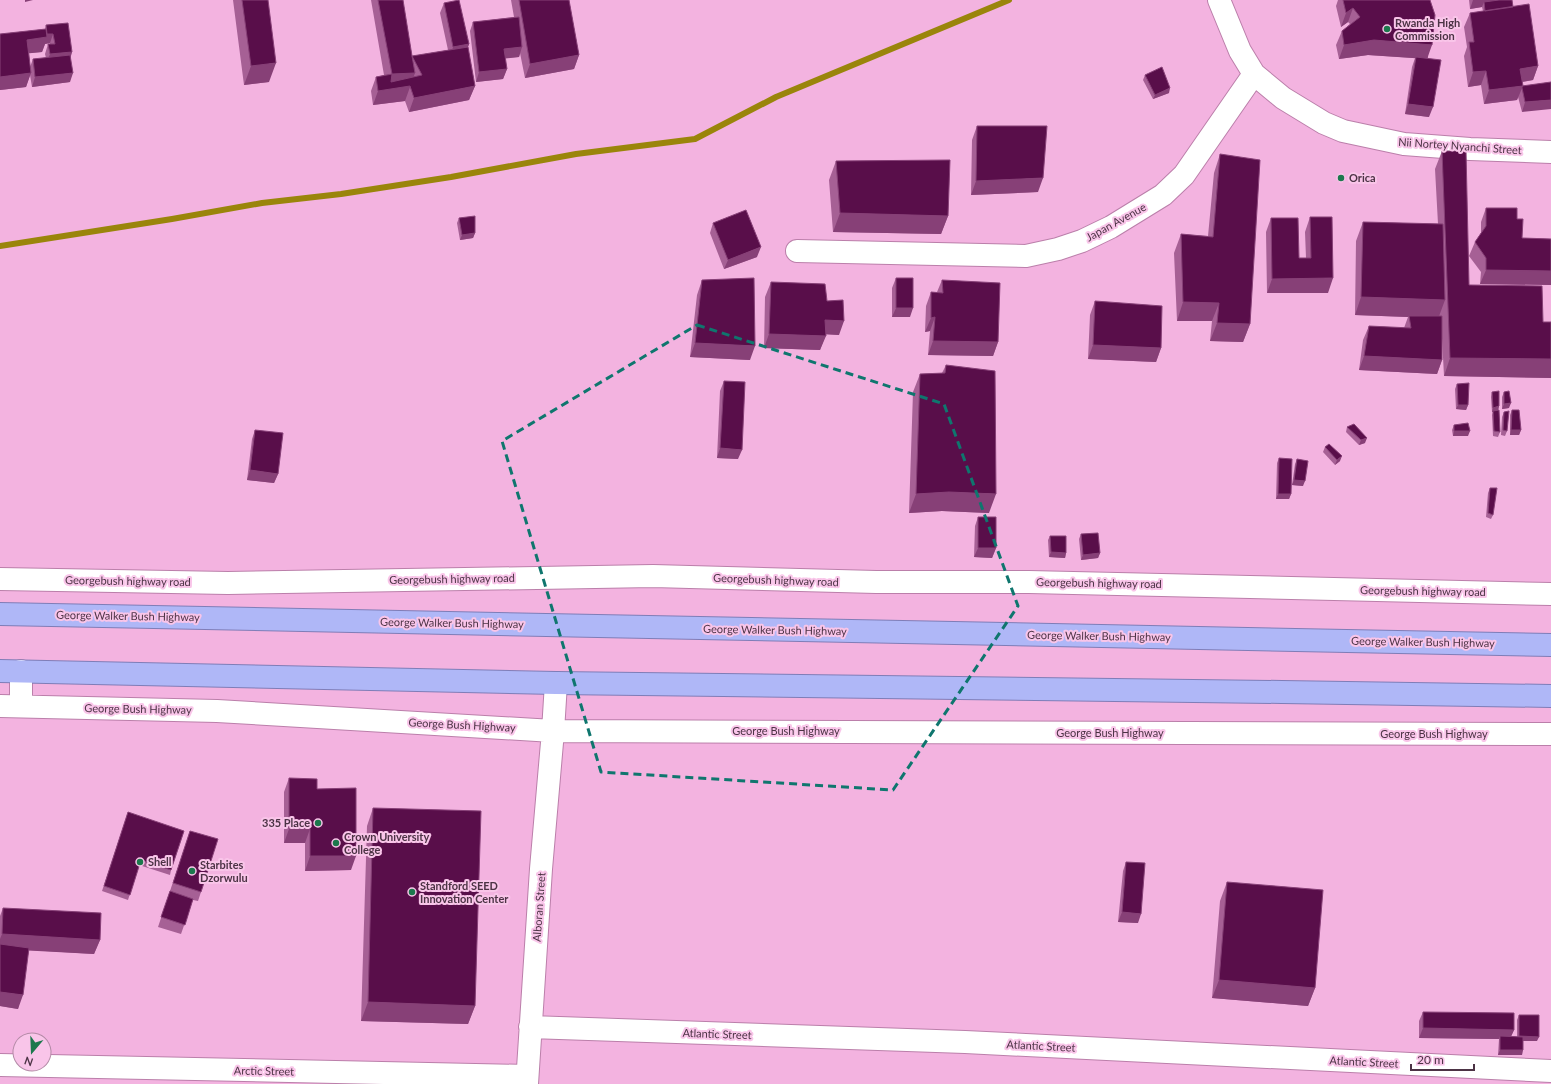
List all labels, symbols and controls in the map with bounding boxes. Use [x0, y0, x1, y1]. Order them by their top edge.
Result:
place label: Rwanda High Commission [1395, 16, 1460, 42]
marker: Rwanda High Commission [1382, 24, 1392, 34]
street label: Nii Nortey Nyanchi Street [1398, 135, 1522, 156]
place label: Orica [1349, 171, 1376, 184]
marker: Orica [1336, 173, 1346, 183]
street label: Japan Avenue [1084, 200, 1148, 243]
street label: Georgebush highway road [389, 571, 515, 586]
street label: Georgebush highway road [713, 571, 839, 588]
street label: Georgebush highway road [65, 573, 191, 588]
street label: Georgebush highway road [1036, 575, 1162, 590]
street label: Georgebush highway road [1360, 583, 1486, 598]
street label: George Walker Bush Highway [56, 608, 200, 623]
street label: George Walker Bush Highway [380, 615, 524, 630]
street label: George Walker Bush Highway [703, 622, 847, 637]
street label: George Walker Bush Highway [1027, 628, 1171, 643]
street label: George Walker Bush Highway [1351, 634, 1495, 649]
street label: George Bush Highway [84, 701, 192, 716]
street label: George Bush Highway [408, 715, 516, 734]
street label: George Bush Highway [732, 724, 840, 737]
street label: George Bush Highway [1056, 726, 1164, 739]
street label: George Bush Highway [1380, 727, 1488, 740]
place label: 335 Place [262, 816, 310, 829]
marker: 335 Place [313, 818, 323, 828]
place label: Crown University College [344, 830, 429, 856]
marker: Crown University College [331, 838, 341, 848]
place label: Shell [148, 855, 172, 868]
marker: Shell [135, 857, 145, 867]
place label: Starbites Dzorwulu [200, 858, 248, 884]
marker: Starbites Dzorwulu [187, 866, 197, 876]
street label: Alboran Street [530, 872, 547, 942]
place label: Standford SEED Innovation Center [420, 879, 509, 905]
marker: Standford SEED Innovation Center [407, 887, 417, 897]
street label: Atlantic Street [682, 1026, 752, 1041]
north arrow [12, 1032, 52, 1072]
street label: Atlantic Street [1006, 1037, 1076, 1054]
scale bar [1411, 1046, 1474, 1072]
text: 20 m [1417, 1052, 1444, 1067]
street label: Atlantic Street [1329, 1053, 1399, 1070]
text: N [22, 1054, 35, 1069]
street label: Arctic Street [234, 1063, 294, 1078]

